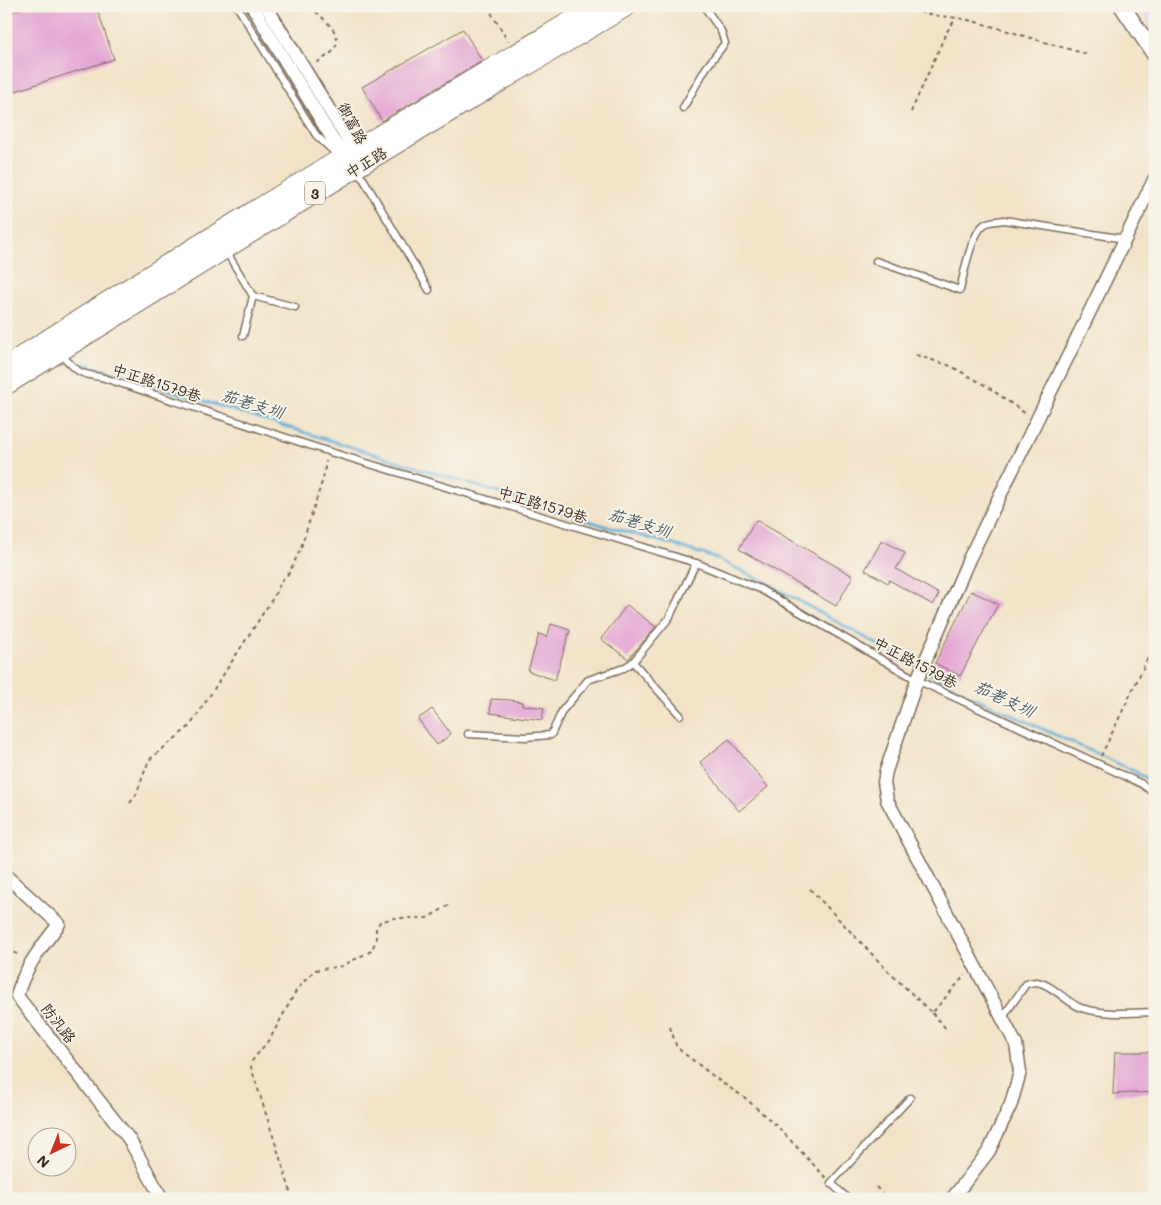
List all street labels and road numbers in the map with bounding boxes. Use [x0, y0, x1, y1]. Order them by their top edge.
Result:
street label: 御富路 [334, 98, 372, 148]
street label: 中正路 [342, 142, 390, 182]
road number: 3 [305, 182, 325, 204]
street label: 中正路1579巷 [110, 358, 204, 406]
street label: 中正路1579巷 [496, 481, 590, 527]
street label: 中正路1579巷 [870, 631, 962, 693]
street label: 防汎路 [37, 999, 81, 1047]

